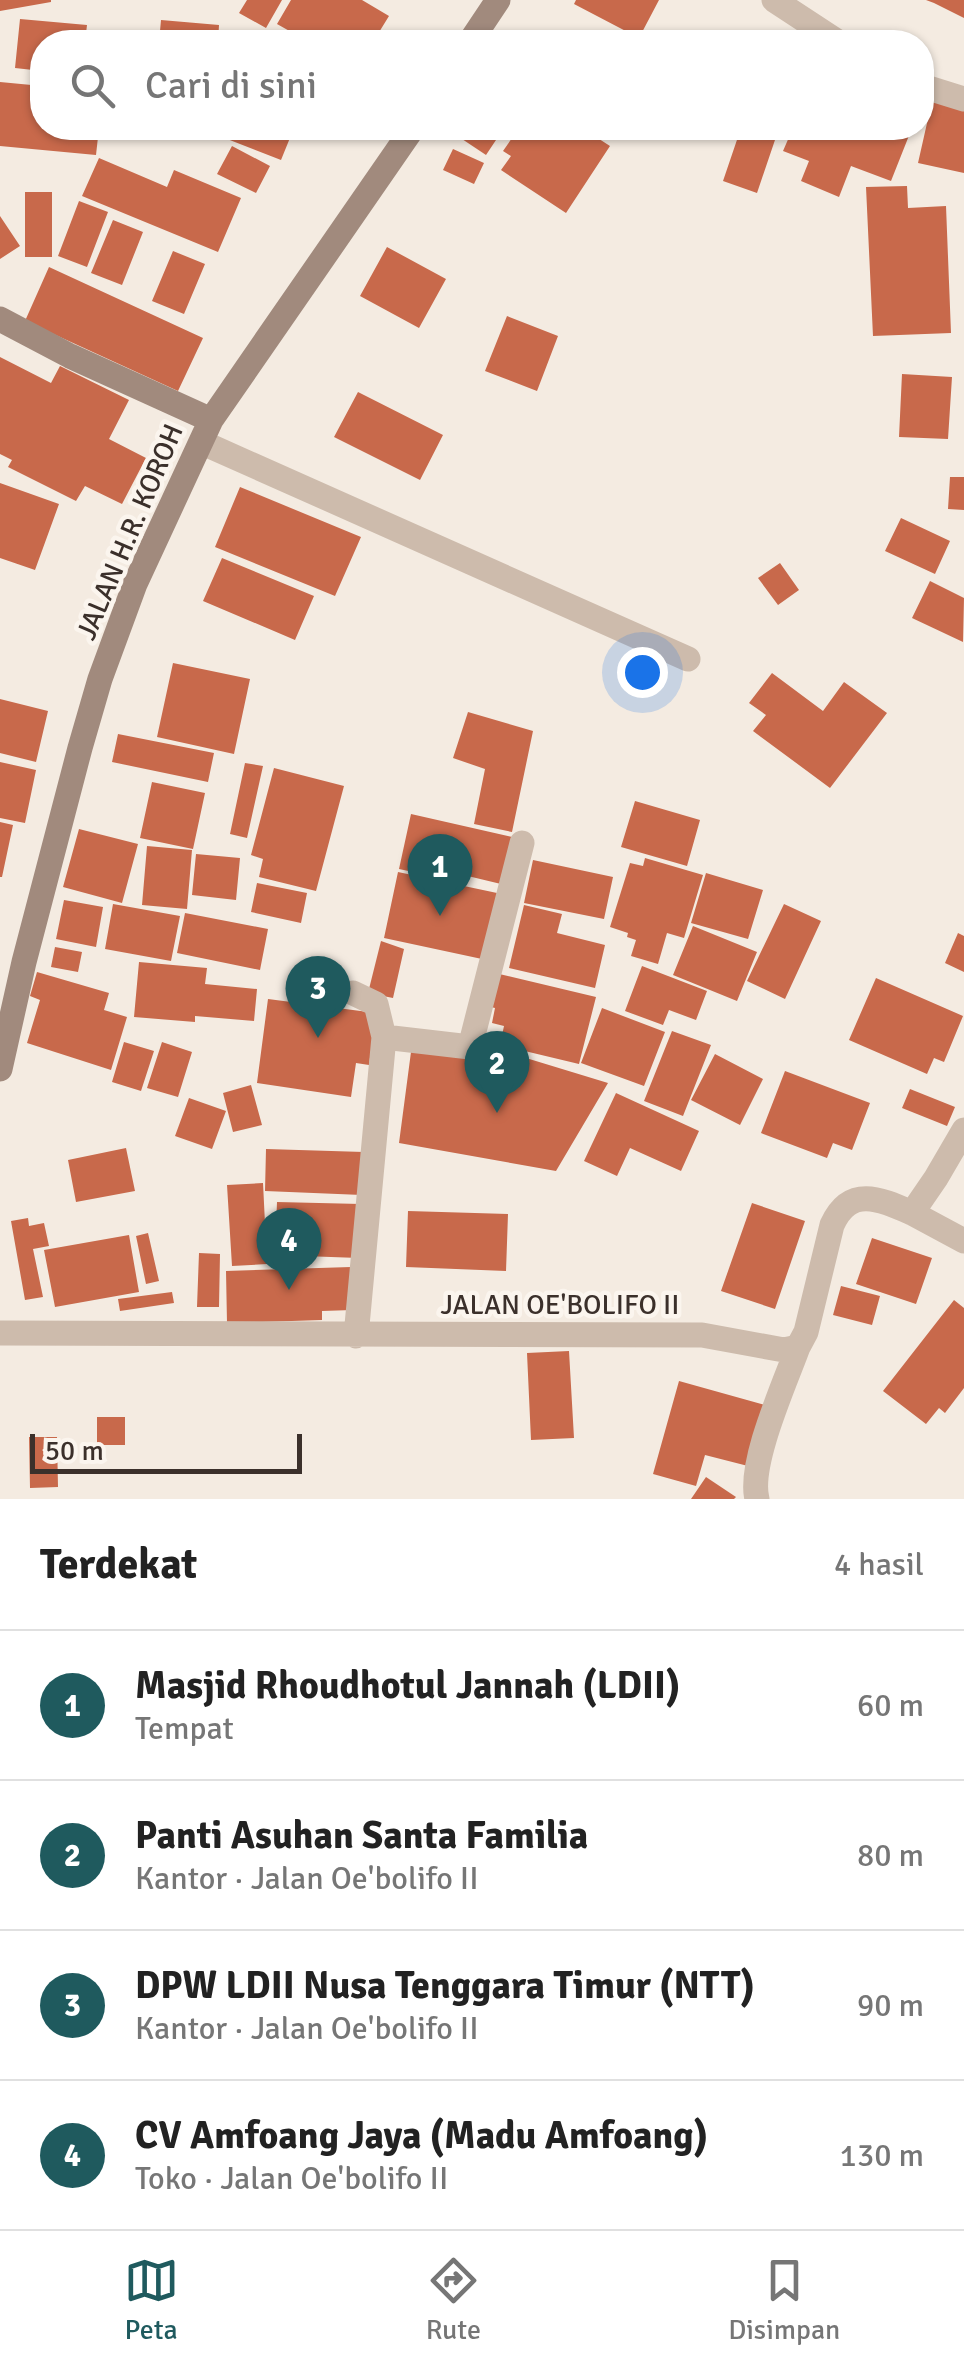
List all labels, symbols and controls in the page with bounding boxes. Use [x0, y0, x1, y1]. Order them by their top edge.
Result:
search box [30, 30, 934, 140]
icon: search [65, 58, 120, 113]
text: Cari di sini [145, 62, 317, 109]
street label: JALAN H.R. KOROH [69, 419, 191, 645]
your location [617, 647, 668, 698]
pin: 1 [408, 834, 472, 916]
pin: 3 [286, 956, 350, 1038]
pin: 2 [464, 1030, 530, 1113]
pin: 4 [256, 1208, 322, 1290]
street label: JALAN OE'BOLIFO II [440, 1288, 680, 1322]
scale bar [30, 1429, 302, 1474]
text: 50 m [45, 1434, 104, 1468]
text: Terdekat [40, 1539, 197, 1590]
text: 4 hasil [834, 1545, 924, 1584]
text: Masjid Rhoudhotul Jannah (LDII) [135, 1662, 680, 1709]
text: 1 [64, 1686, 81, 1725]
text: 60 m [857, 1686, 924, 1725]
text: Tempat [135, 1709, 234, 1748]
text: Panti Asuhan Santa Familia [135, 1812, 588, 1859]
text: 2 [64, 1836, 81, 1875]
text: 80 m [857, 1836, 924, 1875]
text: Kantor · Jalan Oe'bolifo II [135, 1859, 479, 1898]
text: DPW LDII Nusa Tenggara Timur (NTT) [135, 1962, 755, 2009]
text: 3 [64, 1986, 81, 2025]
text: 90 m [857, 1986, 924, 2025]
text: Kantor · Jalan Oe'bolifo II [135, 2009, 479, 2048]
text: CV Amfoang Jaya (Madu Amfoang) [135, 2112, 708, 2159]
text: 4 [64, 2136, 81, 2175]
text: 130 m [840, 2136, 924, 2175]
text: Toko · Jalan Oe'bolifo II [135, 2159, 448, 2198]
tab: Peta [124, 2253, 179, 2347]
tab: Rute [426, 2253, 481, 2347]
tab: Disimpan [728, 2253, 840, 2347]

